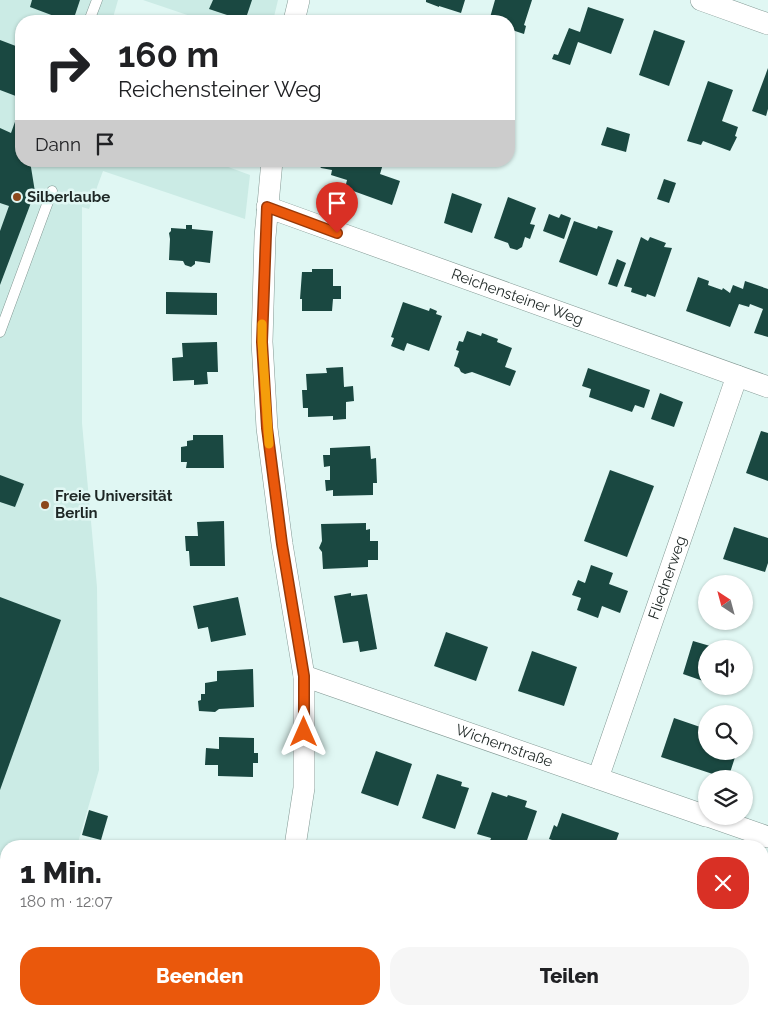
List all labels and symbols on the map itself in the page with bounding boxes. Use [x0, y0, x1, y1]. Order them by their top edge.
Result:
pin [316, 182, 358, 233]
place label: Silberlaube [27, 188, 110, 206]
marker: Silberlaube [11, 191, 23, 203]
street label: Reichensteiner Weg [449, 265, 586, 329]
place label: Freie Universität Berlin [55, 487, 173, 522]
marker: Freie Universität Berlin [39, 499, 51, 511]
street label: Fliednerweg [645, 533, 690, 622]
north arrow [698, 575, 752, 630]
position arrow [277, 705, 329, 757]
street label: Wichernstraße [453, 721, 555, 771]

